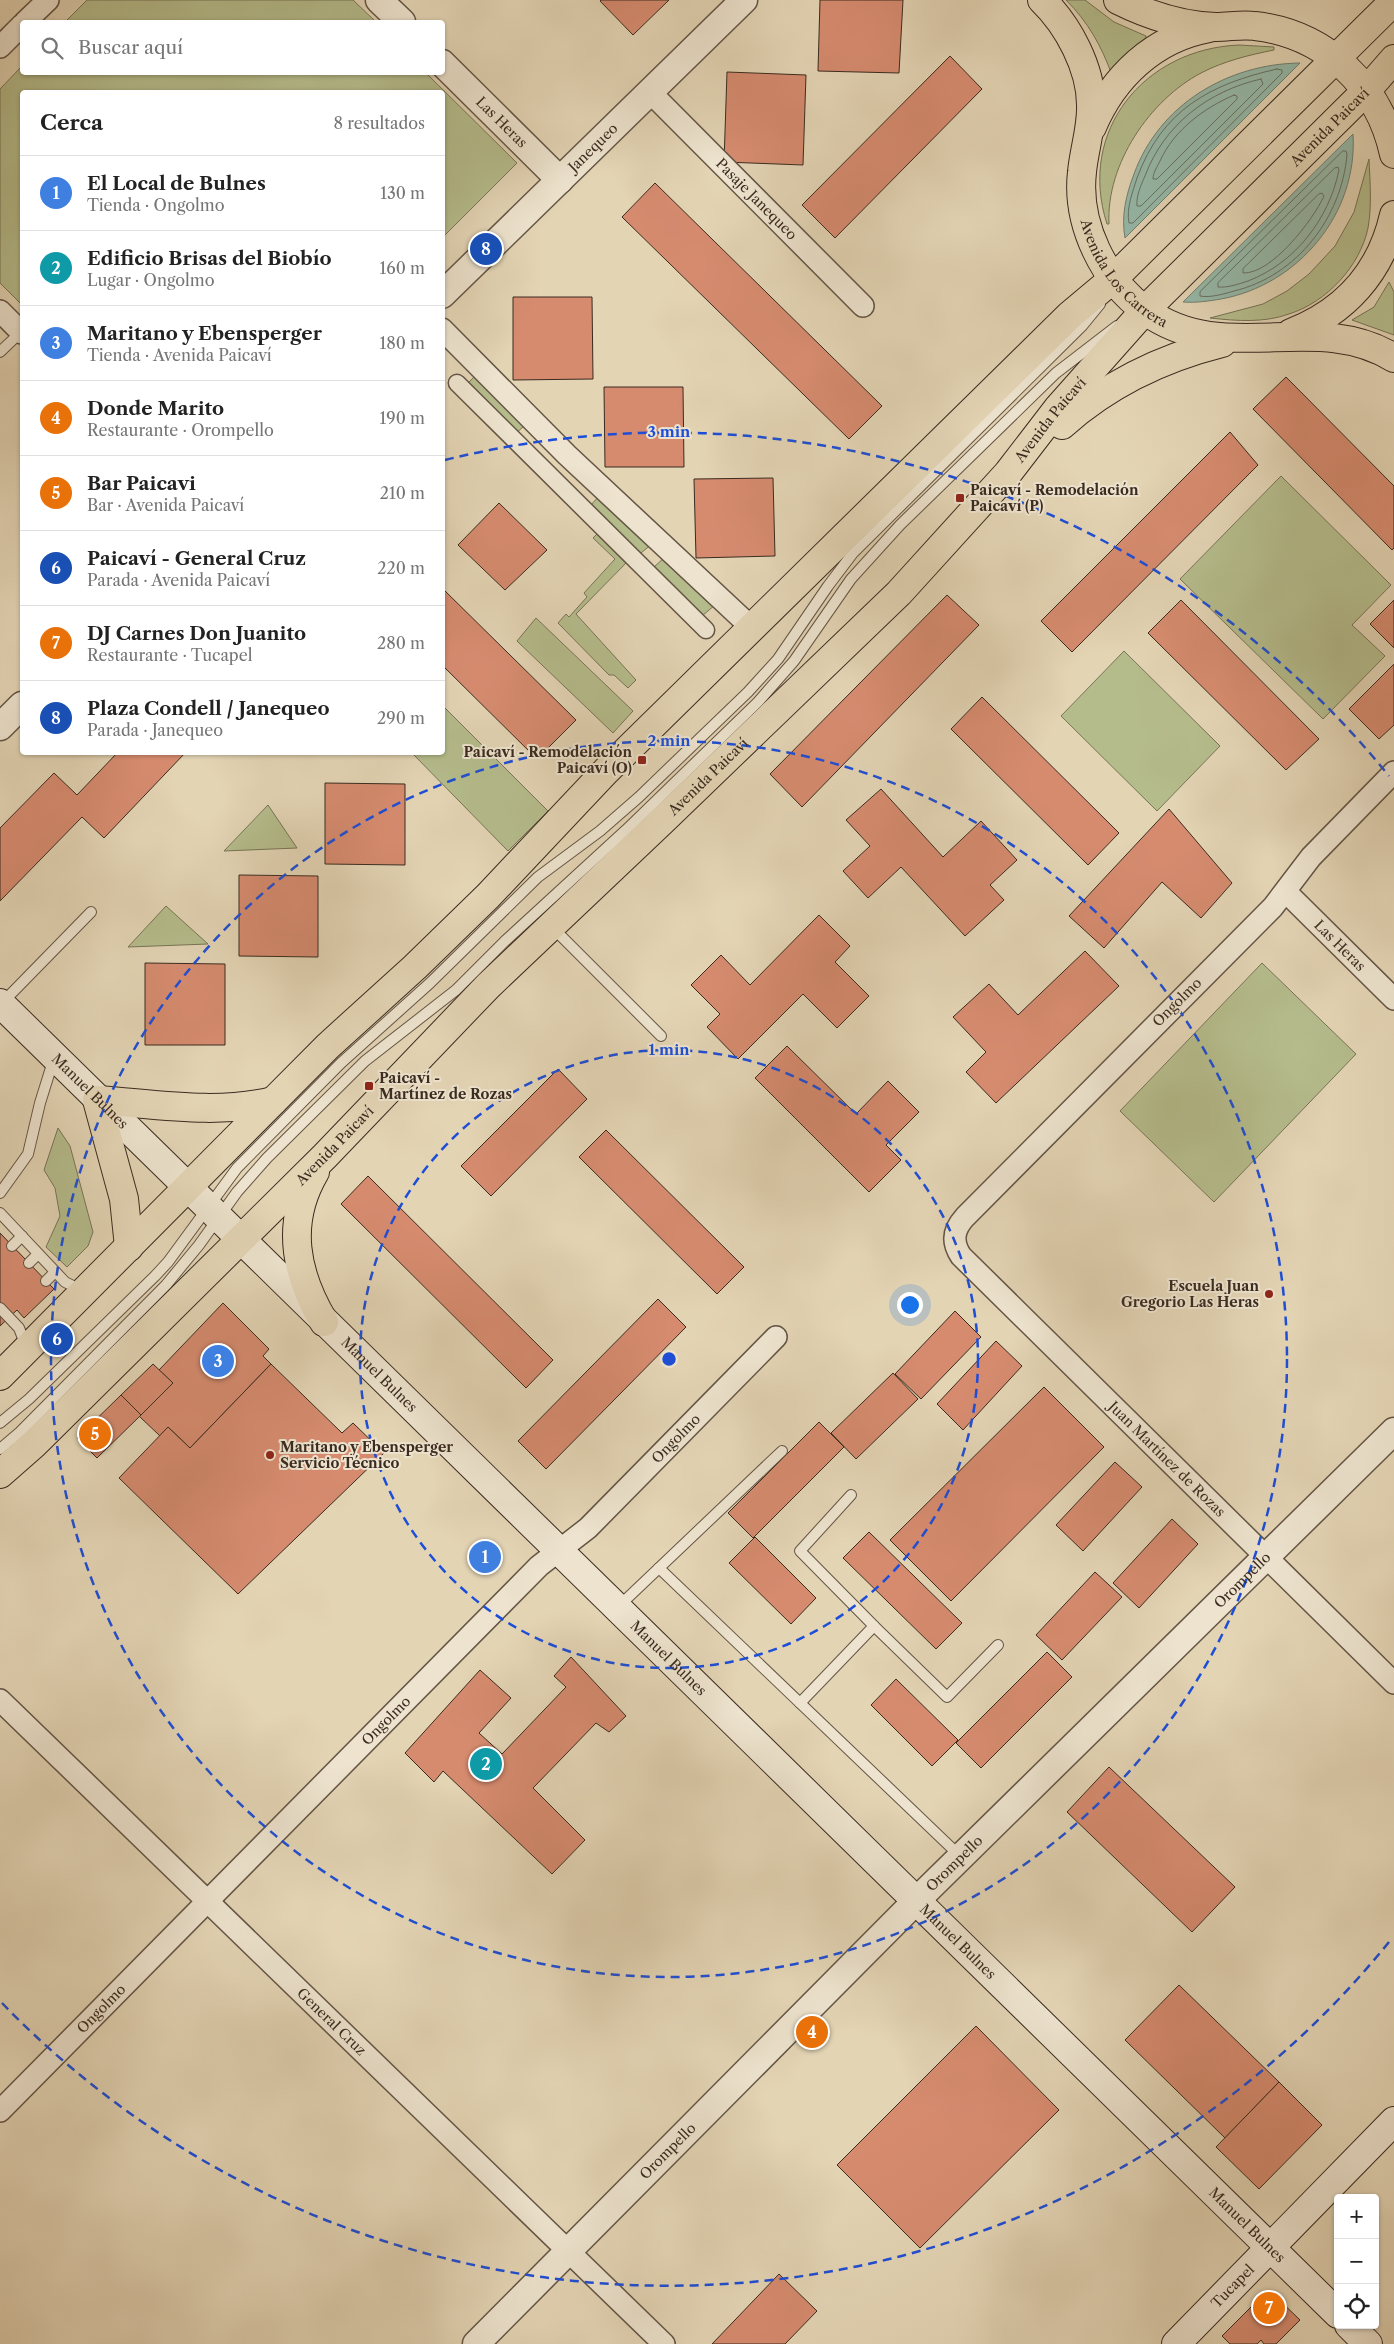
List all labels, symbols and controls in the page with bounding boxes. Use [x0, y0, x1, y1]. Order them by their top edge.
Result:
search box [20, 20, 445, 75]
icon: search [38, 34, 66, 62]
text: Buscar aquí [78, 36, 183, 59]
street label: Avenida Paicaví [1286, 84, 1373, 171]
street label: Las Heras [472, 93, 531, 152]
text: Cerca [40, 110, 103, 135]
text: 8 resultados [334, 113, 425, 133]
street label: Janequeo [563, 119, 622, 177]
street label: Pasaje Janequeo [712, 154, 801, 244]
text: El Local de Bulnes [87, 172, 266, 195]
text: 1 [52, 183, 60, 203]
text: 130 m [380, 183, 425, 203]
text: Tienda · Ongolmo [87, 195, 225, 215]
street label: Avenida Los Carrera [1076, 216, 1171, 332]
pin: 8 [470, 230, 502, 268]
text: Edificio Brisas del Biobío [87, 247, 332, 270]
text: 2 [51, 258, 61, 278]
text: 160 m [380, 258, 425, 278]
text: Lugar · Ongolmo [87, 270, 215, 290]
text: Maritano y Ebensperger [87, 322, 322, 345]
text: 3 [51, 333, 61, 353]
text: 180 m [379, 333, 425, 353]
text: Tienda · Avenida Paicaví [87, 345, 272, 365]
street label: Avenida Paicaví [1010, 374, 1090, 467]
text: Donde Marito [87, 397, 224, 420]
text: 4 [51, 408, 61, 428]
text: 190 m [380, 408, 425, 428]
text: Restaurante · Orompello [87, 420, 274, 440]
text: 3 min [648, 422, 691, 441]
text: Bar Paicavi [87, 472, 196, 495]
place label: Paicaví - Remodelación Paicaví (P) [970, 481, 1139, 515]
text: 5 [52, 483, 60, 503]
text: 210 m [380, 483, 425, 503]
marker: Paicaví - Remodelación Paicaví (P) [954, 492, 966, 504]
text: Bar · Avenida Paicaví [87, 495, 244, 515]
text: Paicaví - General Cruz [87, 547, 306, 570]
text: 6 [51, 558, 61, 578]
text: 220 m [377, 558, 425, 578]
text: Parada · Avenida Paicaví [87, 570, 270, 590]
text: DJ Carnes Don Juanito [87, 622, 306, 645]
text: 7 [52, 633, 60, 653]
text: 280 m [377, 633, 425, 653]
text: Restaurante · Tucapel [87, 645, 252, 665]
text: Plaza Condell / Janequeo [87, 697, 330, 720]
text: 8 [51, 708, 61, 728]
text: 290 m [377, 708, 425, 728]
text: Parada · Janequeo [87, 720, 223, 740]
text: 2 min [647, 731, 691, 750]
street label: Avenida Paicaví [664, 734, 752, 820]
place label: Paicaví - Remodelación Paicaví (O) [464, 743, 632, 777]
marker: Paicaví - Remodelación Paicaví (O) [636, 754, 648, 766]
street label: Las Heras [1310, 916, 1370, 975]
street label: Ongolmo [1149, 974, 1205, 1030]
text: 1 min [648, 1040, 690, 1059]
street label: Manuel Bulnes [48, 1050, 132, 1133]
place label: Paicaví - Martínez de Rozas [379, 1069, 512, 1103]
marker: Paicaví - Martínez de Rozas [363, 1080, 375, 1092]
street label: Avenida Paicaví [291, 1102, 377, 1190]
place label: Escuela Juan Gregorio Las Heras [1121, 1277, 1259, 1311]
marker: Escuela Juan Gregorio Las Heras [1263, 1288, 1275, 1300]
your location [897, 1292, 923, 1318]
pin: 6 [41, 1320, 73, 1358]
street label: Manuel Bulnes [337, 1333, 421, 1416]
pin: 3 [202, 1342, 234, 1380]
centre of rings [660, 1350, 678, 1368]
street label: Juan Martínez de Rozas [1103, 1396, 1229, 1521]
street label: Ongolmo [648, 1410, 704, 1467]
pin: 5 [79, 1415, 111, 1453]
place label: Maritano y Ebensperger Servicio Técnico [280, 1438, 453, 1472]
marker: Maritano y Ebensperger Servicio Técnico [264, 1449, 276, 1461]
pin: 1 [469, 1538, 501, 1576]
street label: Orompello [1210, 1548, 1274, 1612]
street label: Manuel Bulnes [627, 1617, 711, 1699]
street label: Ongolmo [358, 1692, 414, 1749]
pin: 2 [470, 1745, 502, 1783]
street label: Orompello [922, 1832, 986, 1895]
street label: Manuel Bulnes [916, 1900, 1000, 1983]
street label: Ongolmo [73, 1980, 130, 2037]
street label: General Cruz [293, 1984, 370, 2059]
pin: 4 [796, 2013, 828, 2051]
street label: Orompello [636, 2119, 700, 2183]
street label: Manuel Bulnes [1205, 2184, 1289, 2266]
map controls [1334, 2194, 1379, 2329]
button: + [1334, 2194, 1379, 2239]
button: − [1334, 2239, 1379, 2284]
street label: Tucapel [1207, 2260, 1258, 2312]
button: locate [1334, 2284, 1379, 2329]
pin: 7 [1253, 2289, 1285, 2327]

